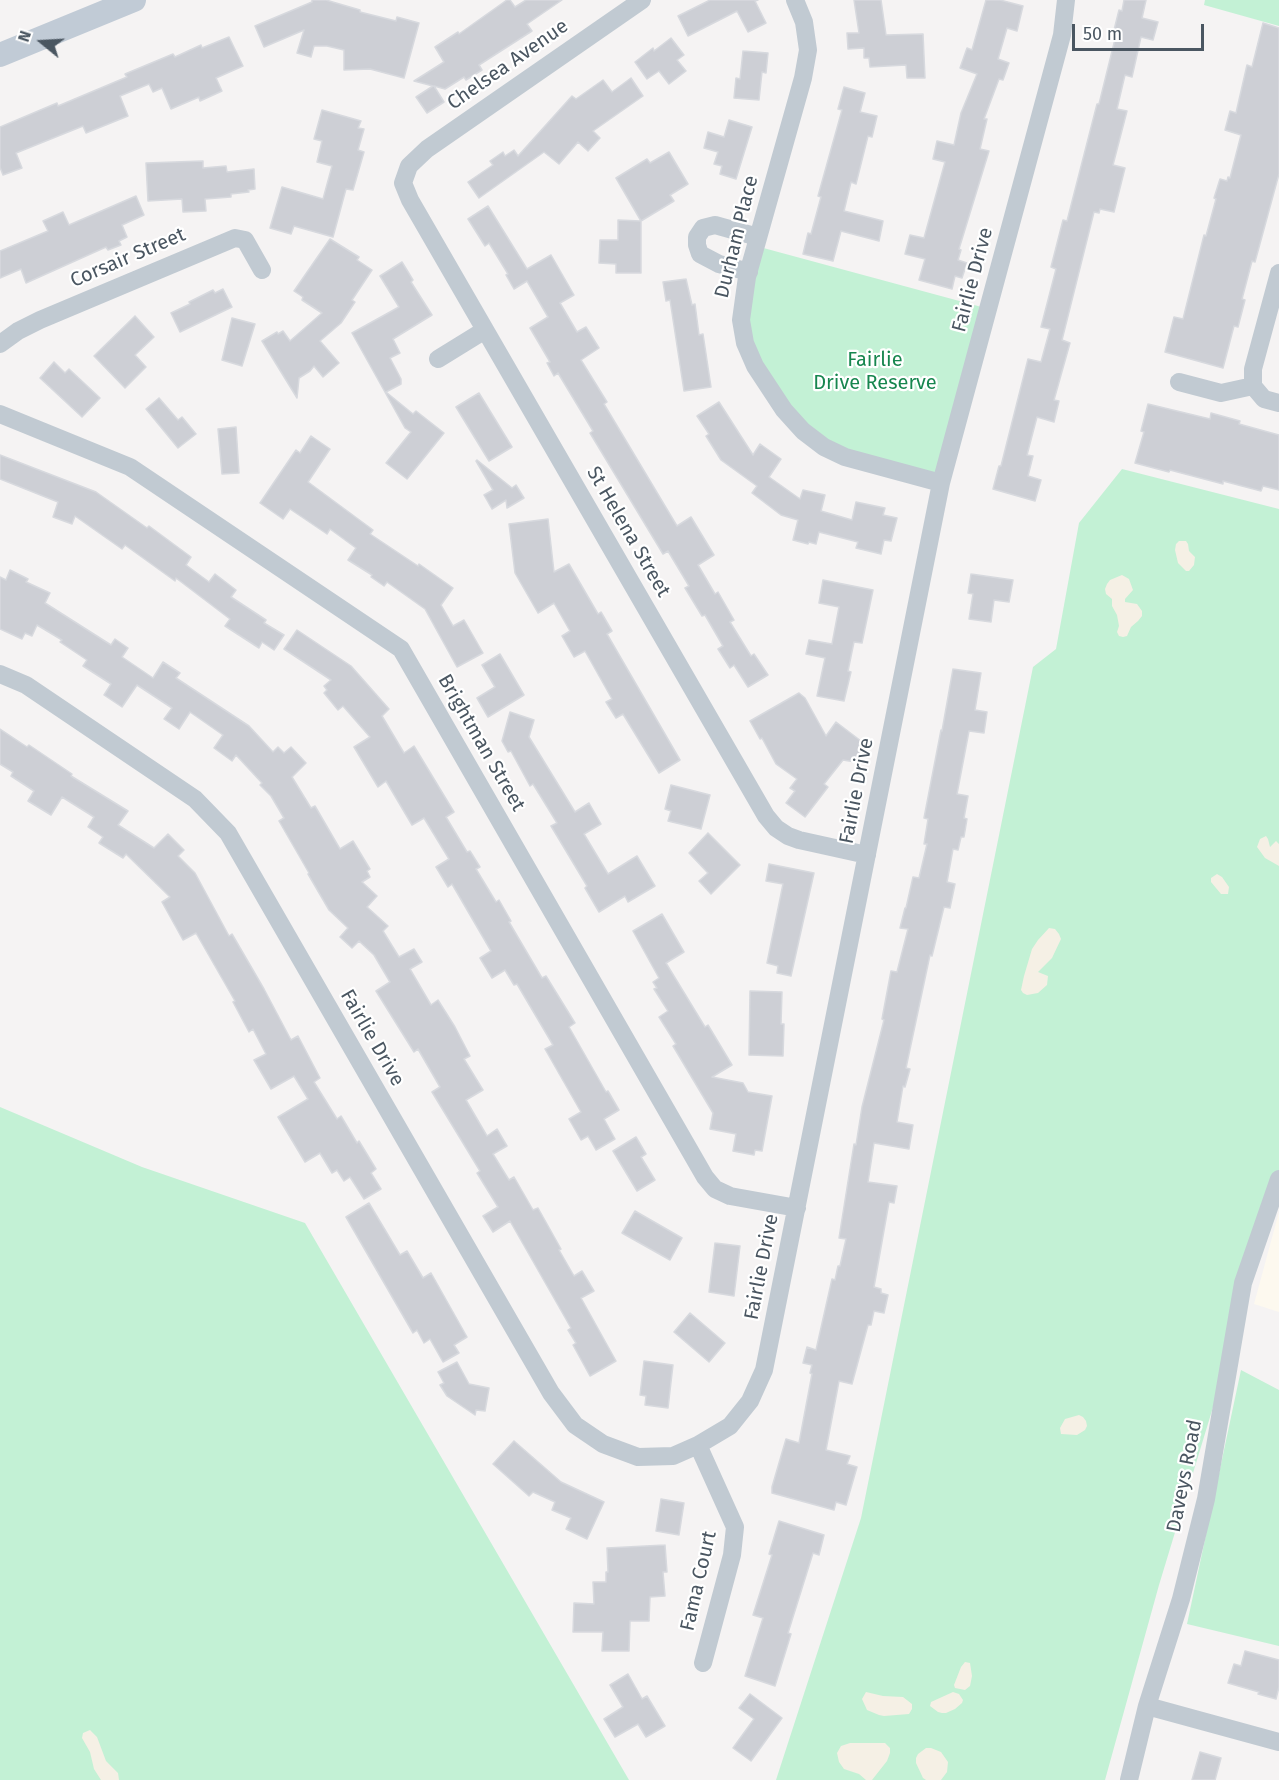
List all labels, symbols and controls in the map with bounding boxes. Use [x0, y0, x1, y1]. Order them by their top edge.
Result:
north arrow [12, 12, 72, 72]
scale bar [1075, 12, 1207, 50]
street label: Chelsea Avenue [443, 14, 573, 116]
text: 50 m [1083, 23, 1122, 45]
text: N [14, 28, 35, 44]
street label: Durham Place [710, 173, 764, 301]
street label: Corsair Street [67, 223, 189, 293]
street label: Fairlie Drive [948, 225, 998, 335]
park label: Fairlie Drive Reserve [813, 348, 937, 395]
street label: St Helena Street [581, 462, 675, 602]
street label: Brightman Street [432, 670, 530, 816]
street label: Fairlie Drive [835, 736, 879, 846]
street label: Fairlie Drive [335, 985, 409, 1091]
street label: Fairlie Drive [740, 1212, 784, 1322]
street label: Daveys Road [1162, 1418, 1208, 1534]
street label: Fama Court [676, 1529, 722, 1633]

